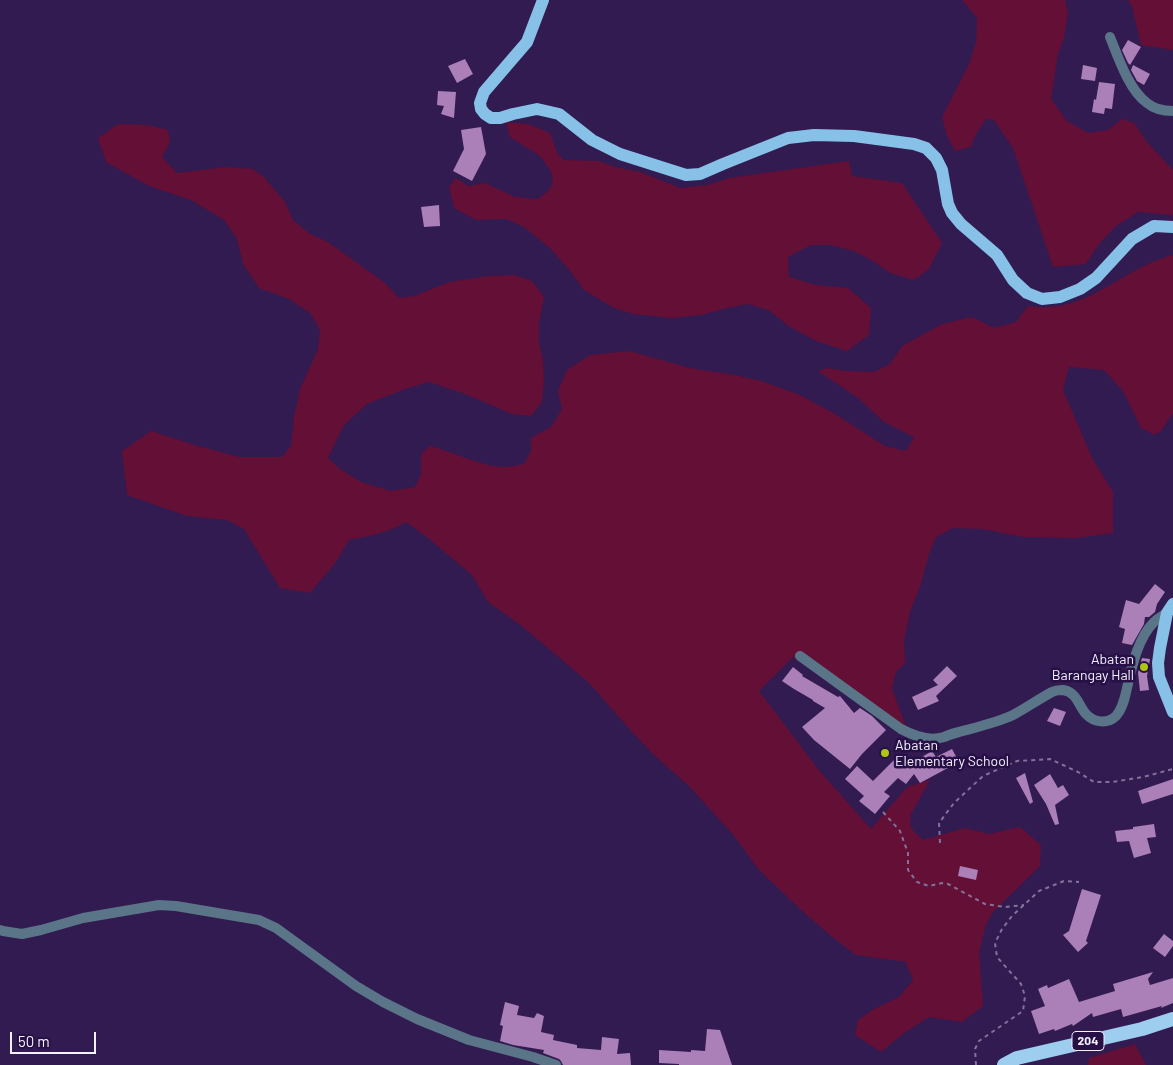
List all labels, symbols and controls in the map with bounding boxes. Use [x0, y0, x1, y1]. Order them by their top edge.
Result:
place label: Abatan Barangay Hall [1052, 651, 1134, 684]
marker: Abatan Barangay Hall [1138, 661, 1150, 673]
place label: Abatan Elementary School [895, 737, 1009, 770]
marker: Abatan Elementary School [879, 747, 891, 759]
scale bar [12, 1022, 99, 1054]
text: 50 m [18, 1032, 50, 1050]
road number: 204 [1072, 1032, 1104, 1050]

